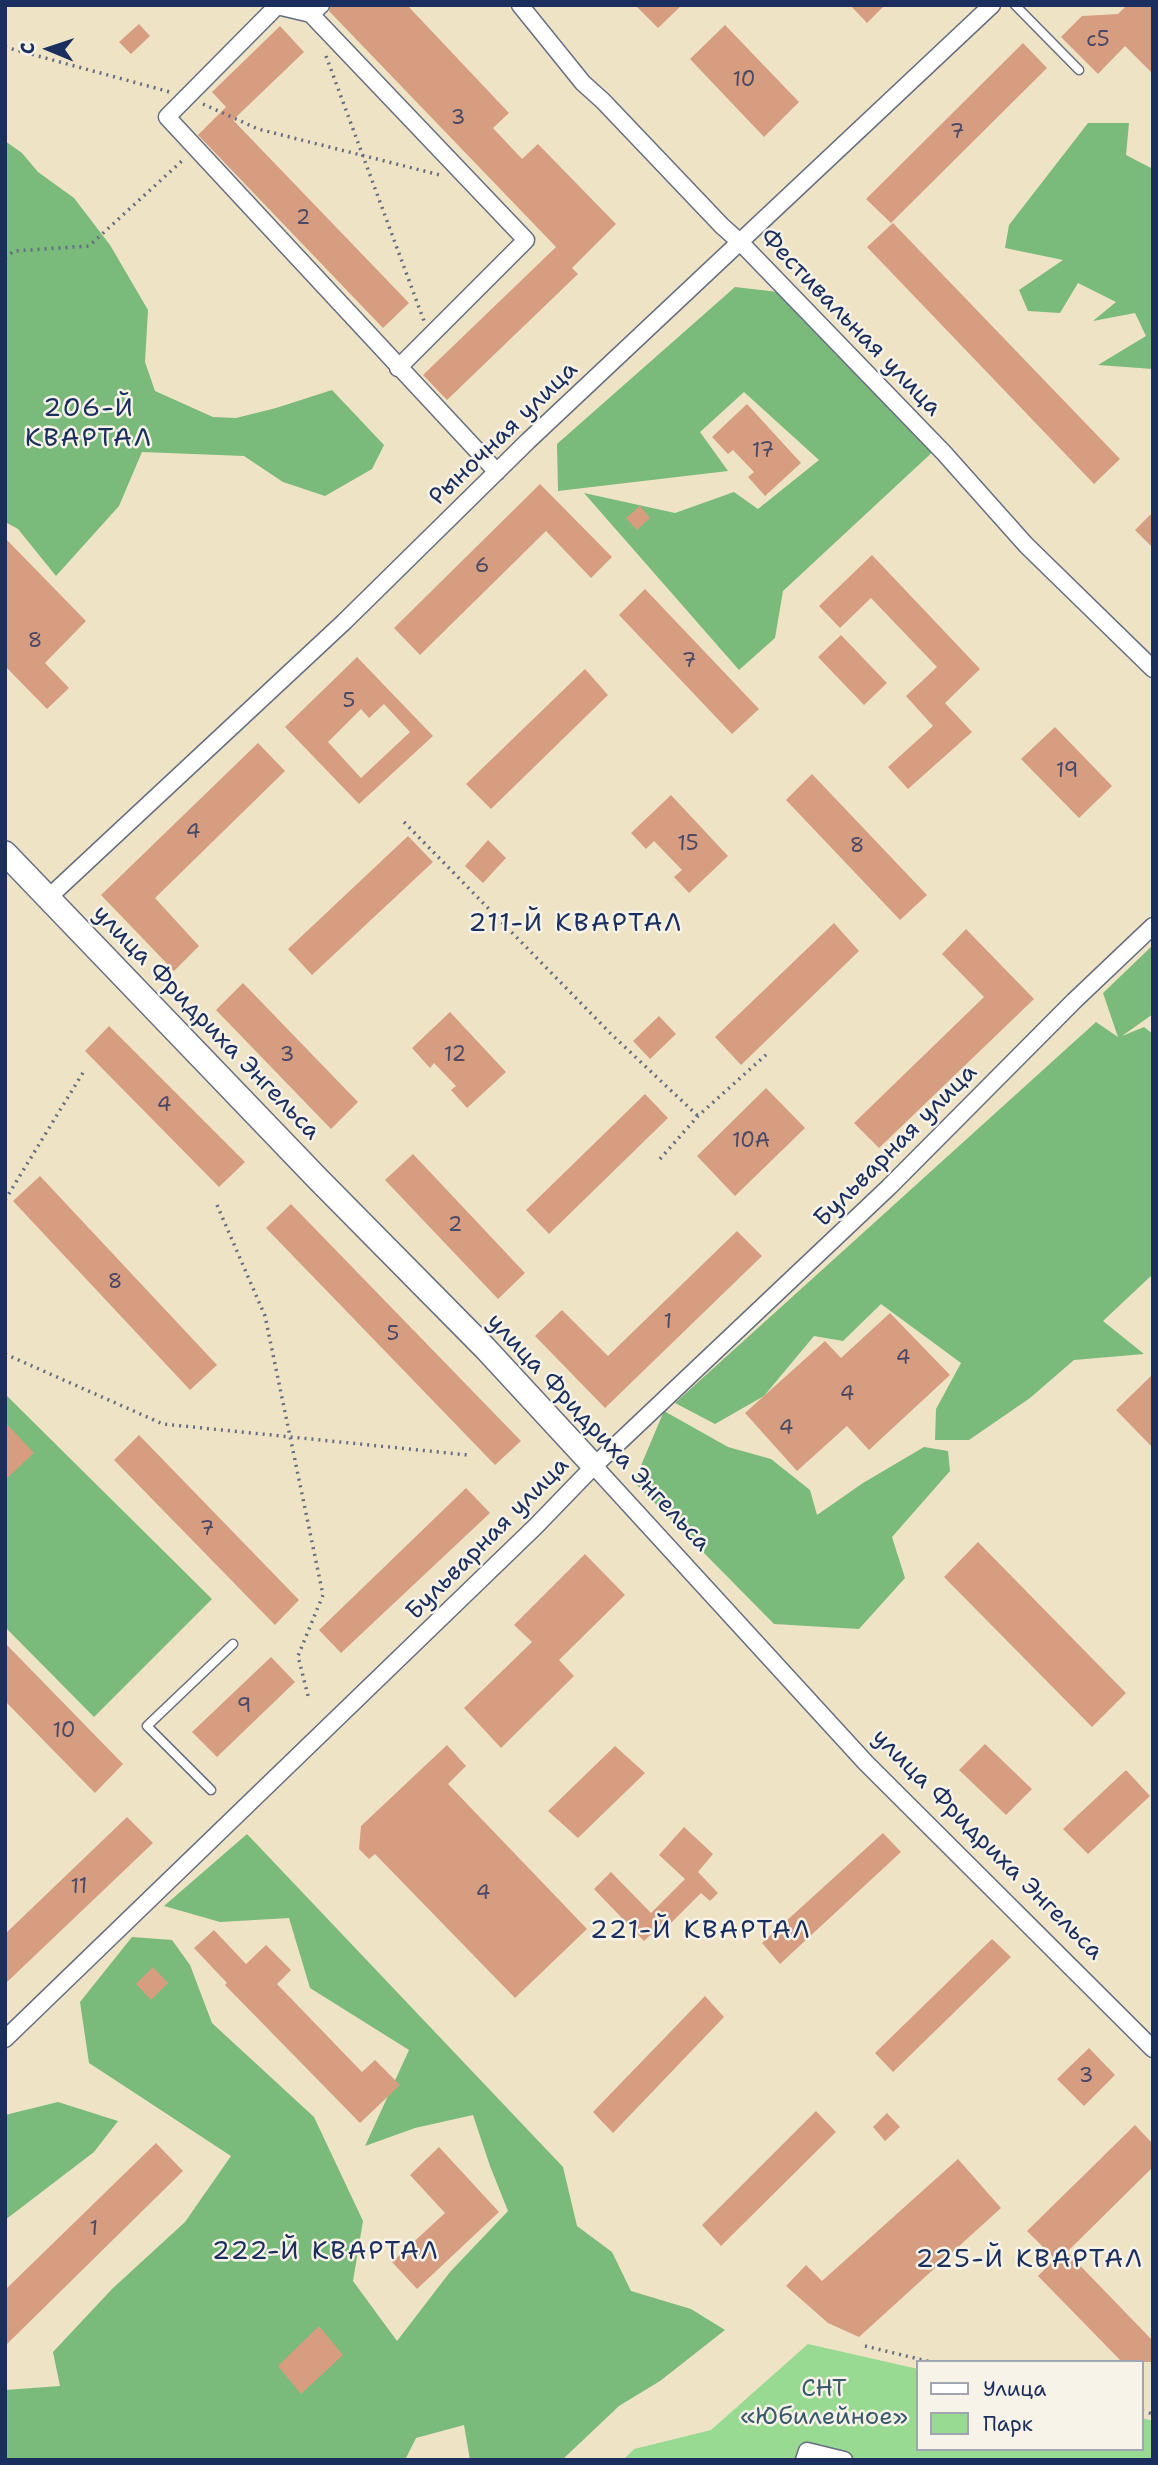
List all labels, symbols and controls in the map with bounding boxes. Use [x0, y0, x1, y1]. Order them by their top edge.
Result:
north arrow [14, 14, 84, 84]
house number: с5 [1086, 28, 1110, 54]
text: С [15, 42, 40, 55]
house number: 10 [733, 68, 755, 94]
house number: 3 [451, 106, 465, 132]
house number: 7 [950, 120, 964, 146]
house number: 2 [296, 206, 310, 232]
street label: Фестивальная улица [753, 223, 947, 423]
street label: Рыночная улица [424, 356, 584, 512]
district label: 206-Й КВАРТАЛ [26, 393, 152, 454]
house number: 17 [752, 439, 774, 465]
house number: 6 [475, 554, 489, 580]
house number: 8 [28, 629, 42, 655]
house number: 7 [682, 649, 696, 675]
house number: 5 [343, 689, 355, 715]
house number: 19 [1056, 759, 1078, 785]
house number: 4 [186, 820, 200, 846]
house number: 15 [677, 832, 699, 858]
house number: 8 [850, 834, 864, 860]
street label: улица Фридриха Энгельса [86, 900, 326, 1146]
district label: 211-Й КВАРТАЛ [470, 908, 682, 940]
house number: 3 [280, 1043, 294, 1069]
house number: 12 [444, 1043, 466, 1069]
street label: Бульварная улица [809, 1059, 983, 1233]
house number: 4 [157, 1093, 171, 1119]
house number: 10А [732, 1129, 770, 1155]
house number: 2 [448, 1213, 462, 1239]
house number: 8 [108, 1270, 122, 1296]
street label: улица Фридриха Энгельса [480, 1308, 716, 1558]
house number: 1 [664, 1310, 672, 1336]
house number: 5 [387, 1322, 399, 1348]
house number: 4 [896, 1346, 910, 1372]
house number: 4 [840, 1382, 854, 1408]
house number: 4 [779, 1416, 793, 1442]
street label: Бульварная улица [401, 1452, 575, 1626]
house number: 7 [200, 1517, 214, 1543]
house number: 9 [237, 1694, 251, 1720]
house number: 10 [53, 1719, 75, 1745]
street label: улица Фридриха Энгельса [865, 1723, 1109, 1967]
house number: 11 [71, 1875, 87, 1901]
house number: 4 [476, 1881, 490, 1907]
district label: 221-Й КВАРТАЛ [591, 1915, 811, 1947]
house number: 3 [1079, 2064, 1093, 2090]
house number: 1 [90, 2217, 98, 2243]
district label: 222-Й КВАРТАЛ [213, 2236, 439, 2268]
district label: 225-Й КВАРТАЛ [917, 2244, 1143, 2276]
legend [916, 2360, 1144, 2451]
text: Улица [983, 2375, 1046, 2403]
park label: СНТ «Юбилейное» [740, 2376, 908, 2432]
text: Парк [983, 2410, 1033, 2438]

